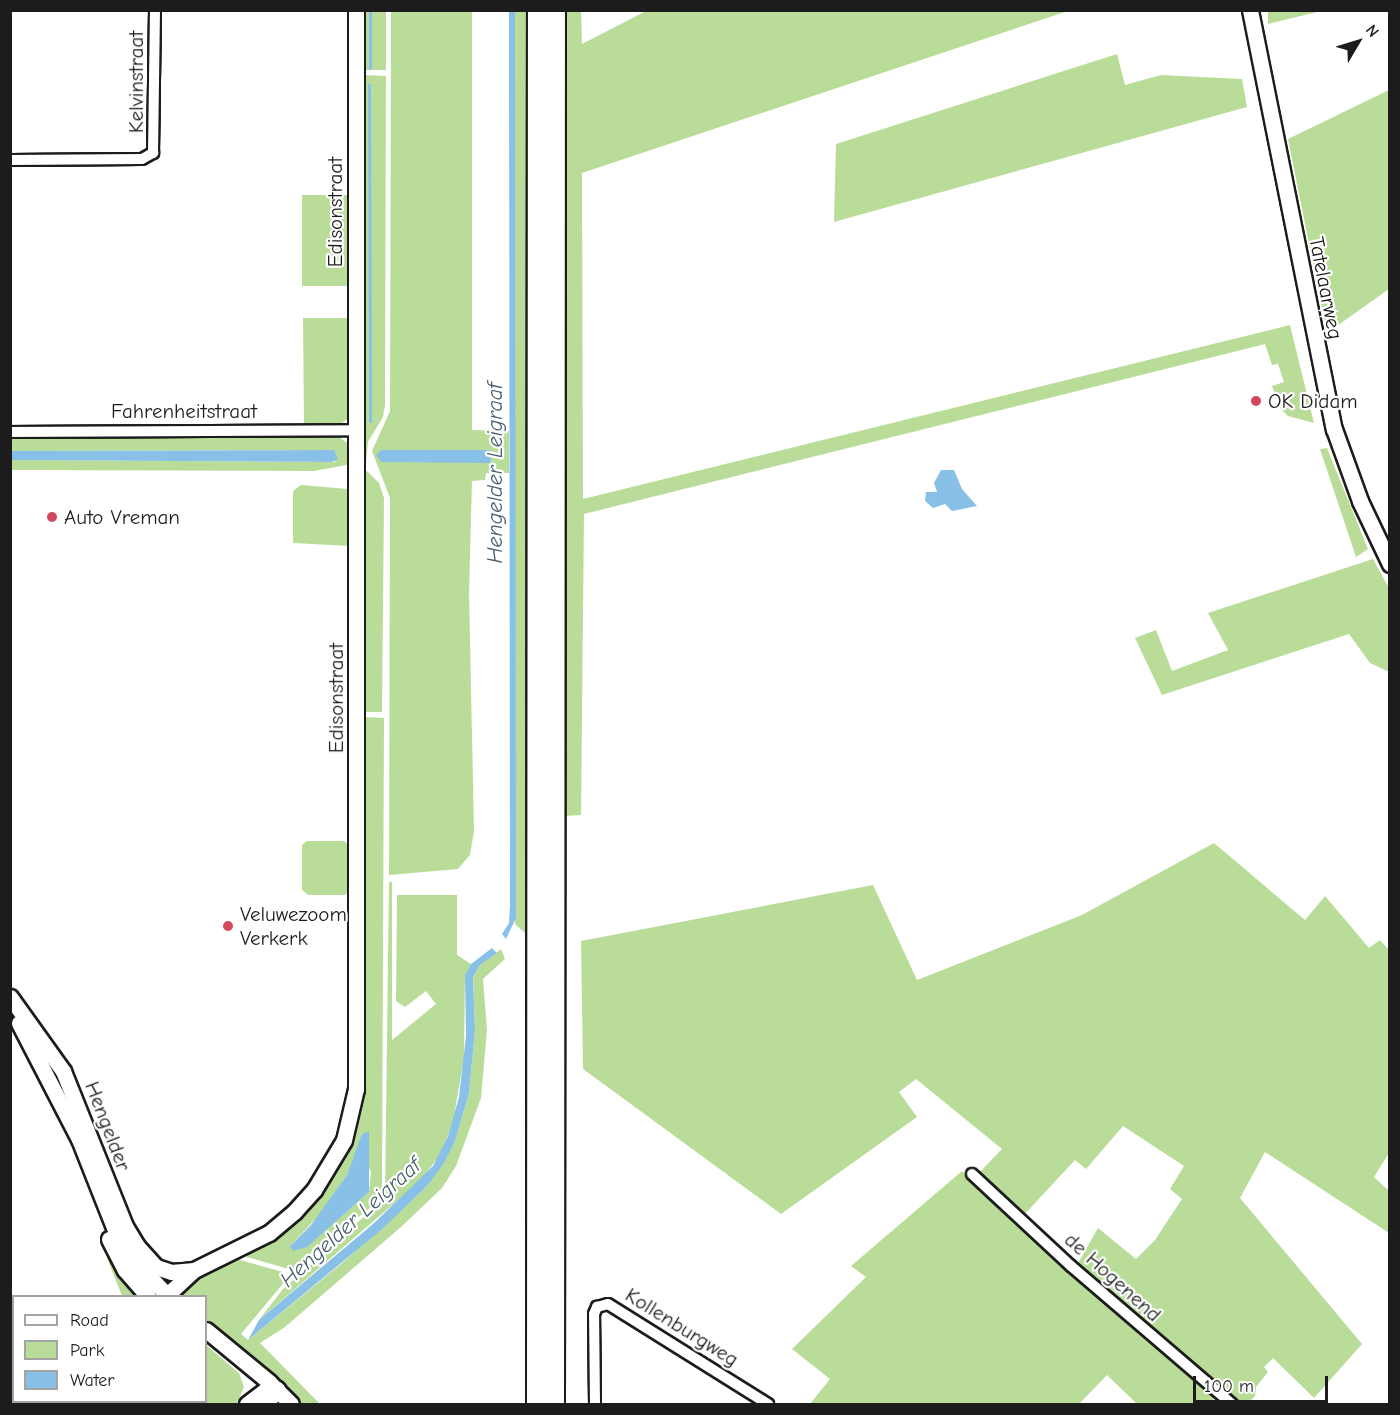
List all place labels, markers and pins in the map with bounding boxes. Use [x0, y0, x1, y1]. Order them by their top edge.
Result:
place label: OK Didam [1268, 388, 1358, 414]
marker: OK Didam [1249, 394, 1263, 408]
place label: Auto Vreman [64, 504, 180, 530]
marker: Auto Vreman [45, 510, 59, 524]
place label: Veluwezoom Verkerk [240, 901, 347, 951]
marker: Veluwezoom Verkerk [221, 919, 235, 933]

